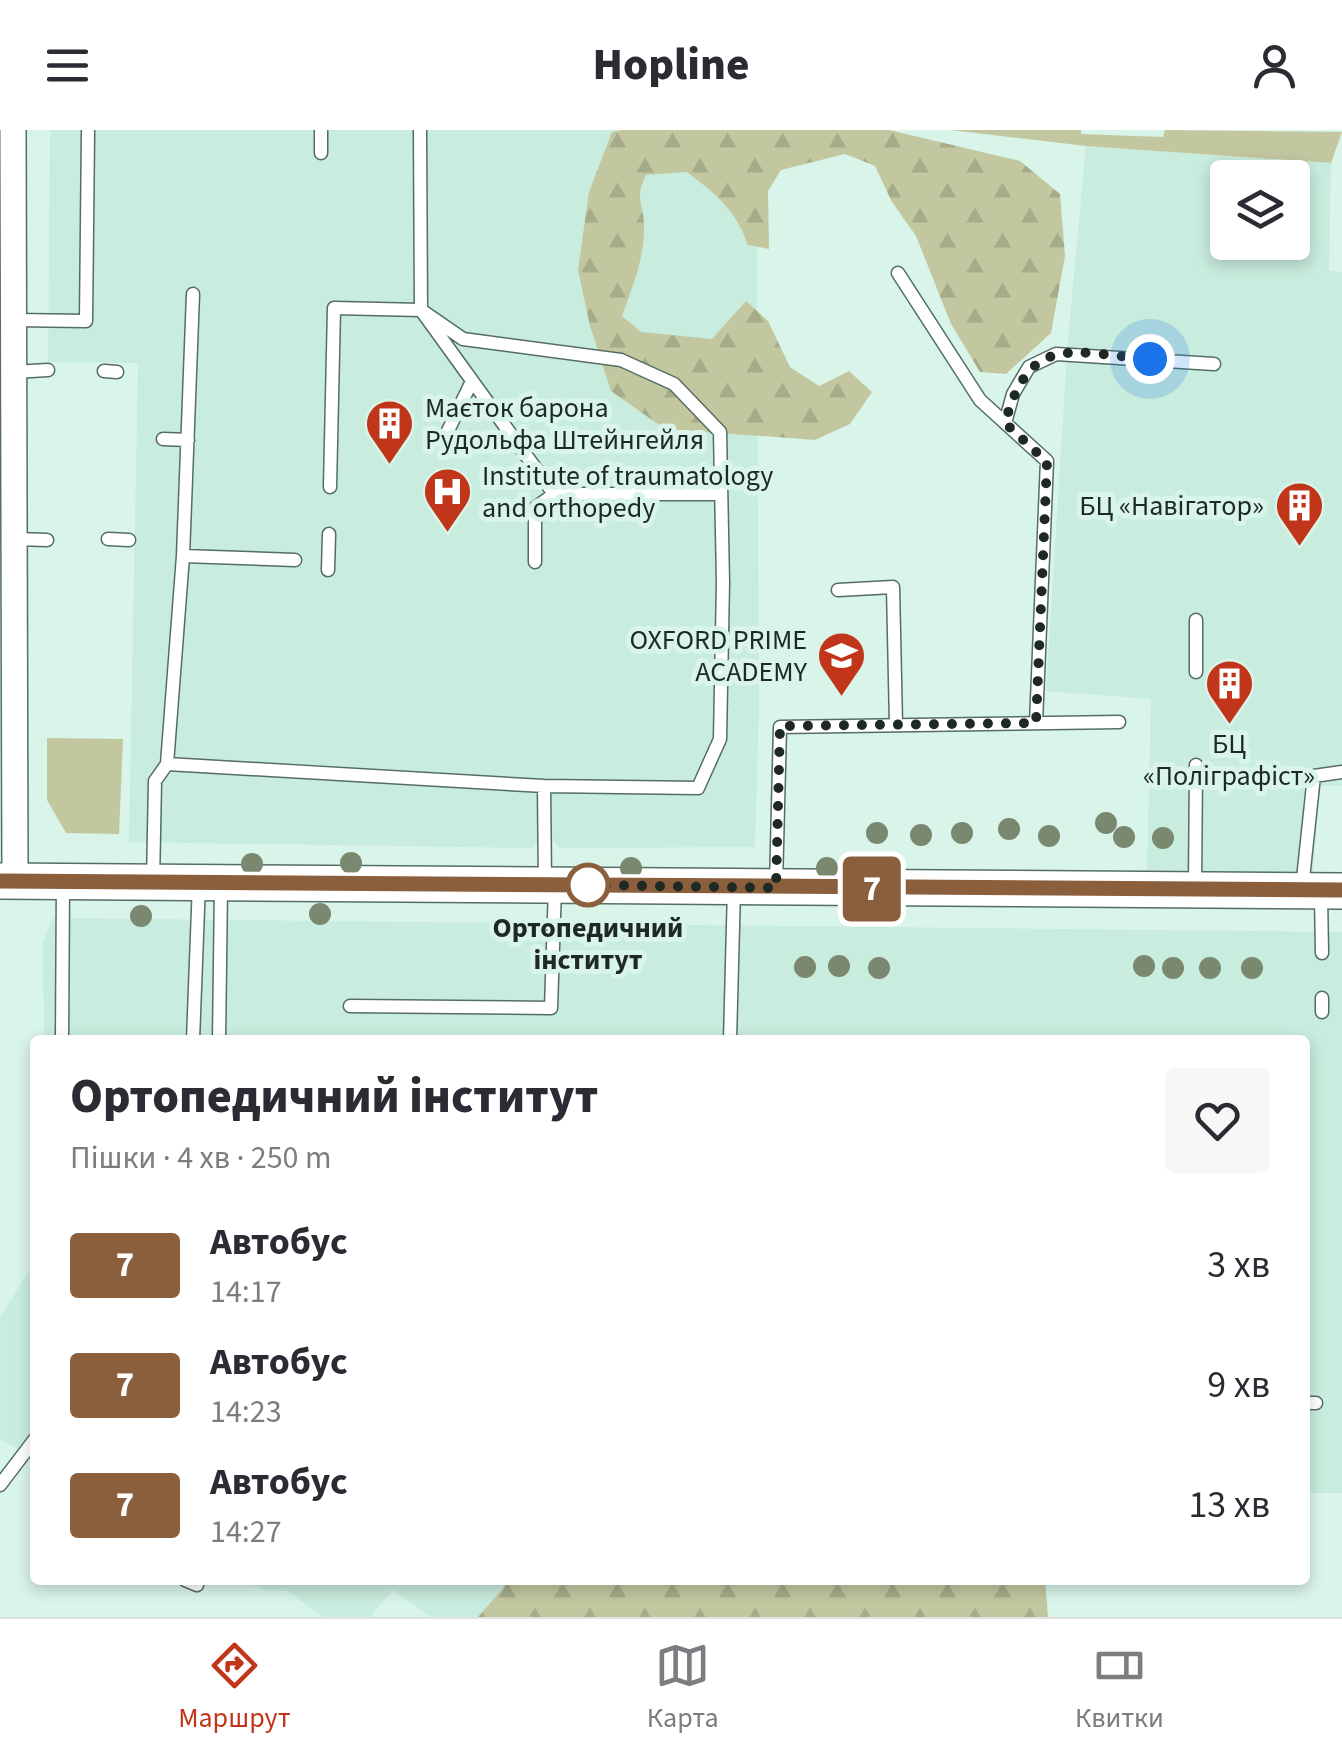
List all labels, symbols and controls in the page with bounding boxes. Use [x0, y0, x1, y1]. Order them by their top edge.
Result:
text: Hopline [593, 33, 749, 97]
icon: menu [40, 38, 95, 93]
icon: person [1247, 38, 1302, 93]
map controls [1210, 160, 1310, 260]
button: layers [1210, 160, 1310, 260]
your location [1125, 334, 1175, 384]
place label: Маєток барона Рудольфа Штейнгейля [425, 388, 704, 460]
building icon: Маєток барона Рудольфа Штейнгейля [364, 398, 416, 466]
place label: Institute of traumatology and orthopedy [482, 456, 773, 528]
hospital icon: Institute of traumatology and orthopedy [421, 466, 473, 534]
building icon: БЦ «Навігатор» [1273, 480, 1325, 548]
place label: БЦ «Навігатор» [1079, 486, 1264, 526]
place label: OXFORD PRIME ACADEMY [629, 620, 808, 692]
school or university icon: OXFORD PRIME ACADEMY [816, 630, 868, 698]
building icon: БЦ «Поліграфіст» [1203, 658, 1255, 726]
place label: БЦ «Поліграфіст» [1143, 724, 1315, 796]
line badge: 7 [840, 856, 904, 922]
marker: Ортопедичний інститут [567, 864, 609, 906]
text: 7 [863, 864, 881, 914]
place label: Ортопедичний інститут [493, 908, 683, 980]
text: Ортопедичний інститут [70, 1063, 598, 1131]
button: heart [1165, 1068, 1270, 1173]
text: Пішки · 4 хв · 250 m [70, 1135, 331, 1181]
text: Автобус [210, 1215, 348, 1269]
text: 3 хв [1207, 1238, 1270, 1292]
text: 7 [116, 1240, 134, 1290]
text: 14:17 [210, 1269, 282, 1315]
text: Автобус [210, 1335, 348, 1389]
text: 9 хв [1207, 1358, 1270, 1412]
text: 7 [116, 1360, 134, 1410]
text: 14:23 [210, 1389, 282, 1435]
text: Автобус [210, 1455, 348, 1509]
text: 13 хв [1188, 1478, 1270, 1532]
text: 7 [116, 1480, 134, 1530]
text: 14:27 [210, 1509, 282, 1555]
tab: Маршрут [178, 1638, 291, 1738]
tab: Карта [647, 1638, 719, 1738]
tab: Квитки [1075, 1638, 1164, 1738]

